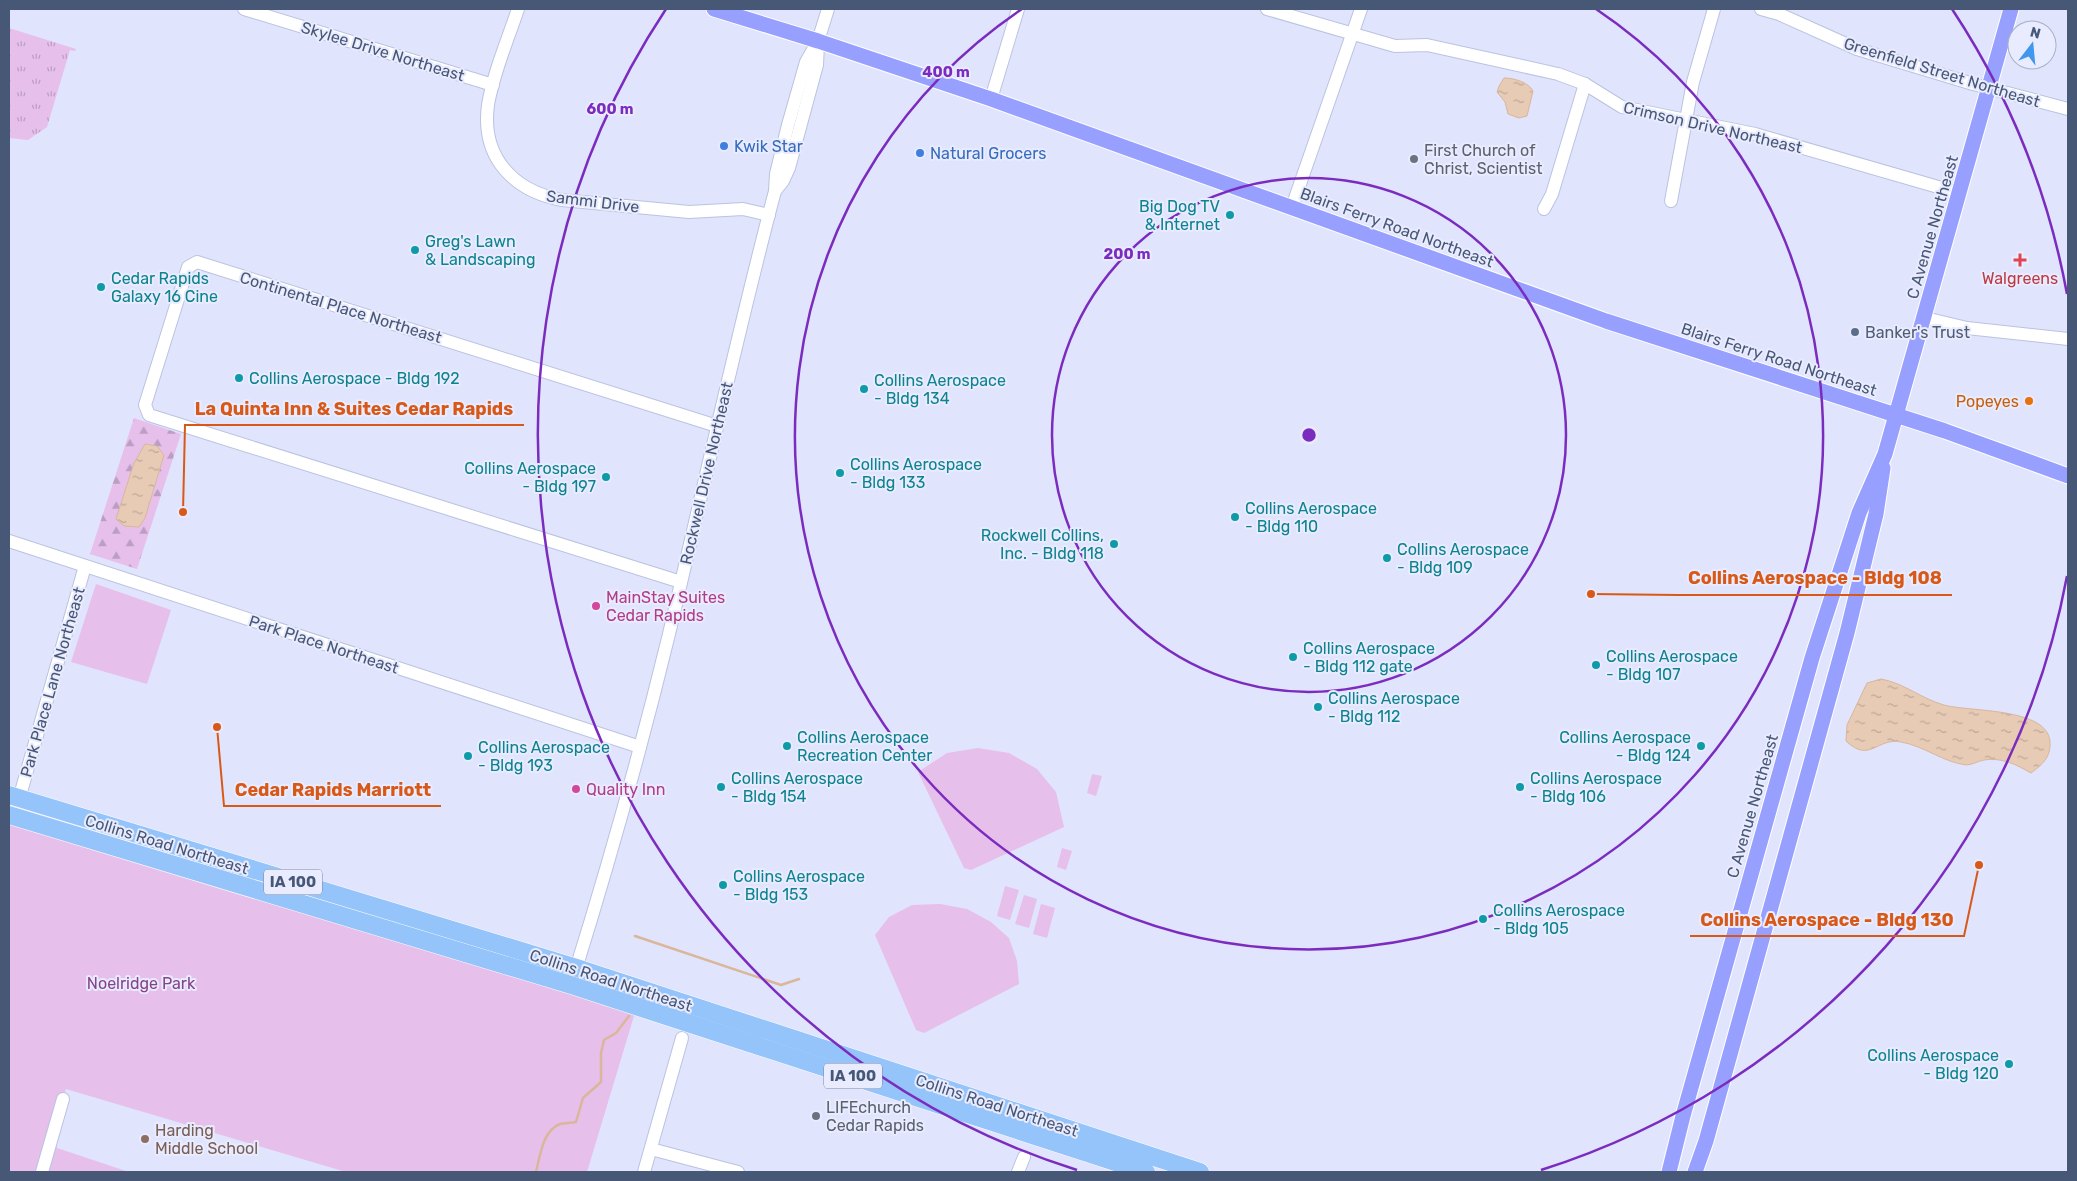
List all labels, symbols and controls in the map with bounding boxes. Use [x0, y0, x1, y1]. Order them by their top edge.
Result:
street label: Skylee Drive Northeast [299, 18, 467, 85]
north arrow [2007, 20, 2057, 70]
street label: Greenfield Street Northeast [1842, 33, 2042, 111]
text: 400 m [922, 63, 970, 81]
street label: Crimson Drive Northeast [1622, 98, 1804, 157]
text: 600 m [586, 100, 634, 118]
place label: Kwik Star [734, 137, 803, 156]
marker: Kwik Star [718, 140, 730, 152]
place label: First Church of Christ, Scientist [1424, 141, 1542, 178]
place label: Natural Grocers [930, 144, 1046, 163]
marker: Natural Grocers [914, 147, 926, 159]
marker: First Church of Christ, Scientist [1408, 153, 1420, 165]
street label: C Avenue Northeast [1903, 153, 1962, 301]
street label: Blairs Ferry Road Northeast [1298, 184, 1496, 271]
street label: Sammi Drive [545, 186, 641, 217]
place label: Big Dog TV & Internet [1139, 197, 1220, 234]
marker: Big Dog TV & Internet [1224, 209, 1236, 221]
place label: Greg's Lawn & Landscaping [425, 232, 536, 269]
marker: Greg's Lawn & Landscaping [409, 244, 421, 256]
text: 200 m [1103, 245, 1151, 263]
marker: Walgreens [2014, 254, 2026, 266]
street label: Continental Place Northeast [238, 268, 444, 347]
place label: Cedar Rapids Galaxy 16 Cine [111, 269, 218, 306]
place label: Walgreens [1982, 269, 2058, 288]
marker: Cedar Rapids Galaxy 16 Cine [95, 281, 107, 293]
street label: Blairs Ferry Road Northeast [1679, 319, 1879, 400]
place label: Banker's Trust [1865, 323, 1970, 342]
marker: Banker's Trust [1849, 326, 1861, 338]
place label: Collins Aerospace - Bldg 192 [249, 369, 460, 388]
place label: Collins Aerospace - Bldg 134 [874, 371, 1006, 408]
marker: Collins Aerospace - Bldg 192 [233, 372, 245, 384]
street label: Rockwell Drive Northeast [676, 380, 737, 566]
marker: Collins Aerospace - Bldg 134 [858, 383, 870, 395]
callout: La Quinta Inn & Suites Cedar Rapids [185, 392, 524, 425]
place label: Popeyes [1956, 392, 2019, 411]
marker: Popeyes [2023, 395, 2035, 407]
text: La Quinta Inn & Suites Cedar Rapids [195, 398, 513, 420]
centre of rings [1300, 426, 1318, 444]
place label: Collins Aerospace - Bldg 133 [850, 455, 982, 492]
place label: Collins Aerospace - Bldg 197 [464, 459, 596, 496]
marker: Collins Aerospace - Bldg 133 [834, 467, 846, 479]
marker: Collins Aerospace - Bldg 197 [600, 471, 612, 483]
place label: Collins Aerospace - Bldg 110 [1245, 499, 1377, 536]
marker: Collins Aerospace - Bldg 110 [1229, 511, 1241, 523]
place label: Rockwell Collins, Inc. - Bldg 118 [981, 526, 1104, 563]
marker: Rockwell Collins, Inc. - Bldg 118 [1108, 538, 1120, 550]
place label: Collins Aerospace - Bldg 109 [1397, 540, 1529, 577]
marker: Collins Aerospace - Bldg 109 [1381, 552, 1393, 564]
callout: Collins Aerospace - Bldg 108 [1678, 562, 1952, 595]
text: Collins Aerospace - Bldg 108 [1688, 567, 1942, 589]
street label: Park Place Lane Northeast [16, 585, 89, 779]
place label: MainStay Suites Cedar Rapids [606, 588, 725, 625]
marker: MainStay Suites Cedar Rapids [590, 600, 602, 612]
street label: Park Place Northeast [247, 611, 401, 678]
place label: Collins Aerospace - Bldg 112 gate [1303, 639, 1435, 676]
place label: Collins Aerospace - Bldg 107 [1606, 647, 1738, 684]
marker: Collins Aerospace - Bldg 112 gate [1287, 651, 1299, 663]
marker: Collins Aerospace - Bldg 107 [1590, 659, 1602, 671]
place label: Collins Aerospace - Bldg 112 [1328, 689, 1460, 726]
marker: Collins Aerospace - Bldg 112 [1312, 701, 1324, 713]
place label: Collins Aerospace Recreation Center [797, 728, 932, 765]
place label: Collins Aerospace - Bldg 124 [1559, 728, 1691, 765]
street label: C Avenue Northeast [1723, 732, 1782, 880]
place label: Collins Aerospace - Bldg 193 [478, 738, 610, 775]
marker: Collins Aerospace Recreation Center [781, 740, 793, 752]
marker: Collins Aerospace - Bldg 124 [1695, 740, 1707, 752]
marker: Collins Aerospace - Bldg 193 [462, 750, 474, 762]
place label: Collins Aerospace - Bldg 154 [731, 769, 863, 806]
place label: Collins Aerospace - Bldg 106 [1530, 769, 1662, 806]
callout: Cedar Rapids Marriott [224, 773, 441, 806]
text: Cedar Rapids Marriott [235, 779, 431, 801]
place label: Quality Inn [586, 780, 665, 799]
marker: Collins Aerospace - Bldg 154 [715, 781, 727, 793]
marker: Collins Aerospace - Bldg 106 [1514, 781, 1526, 793]
marker: Quality Inn [570, 783, 582, 795]
street label: Collins Road Northeast [83, 811, 251, 878]
place label: Collins Aerospace - Bldg 153 [733, 867, 865, 904]
road number: IA 100 [264, 870, 322, 894]
marker: Collins Aerospace - Bldg 153 [717, 879, 729, 891]
place label: Collins Aerospace - Bldg 105 [1493, 901, 1625, 938]
callout: Collins Aerospace - Bldg 130 [1690, 903, 1964, 936]
text: Collins Aerospace - Bldg 130 [1700, 909, 1954, 931]
marker: Collins Aerospace - Bldg 105 [1477, 913, 1489, 925]
street label: Collins Road Northeast [527, 945, 694, 1016]
park label: Noelridge Park [87, 974, 196, 993]
place label: Collins Aerospace - Bldg 120 [1867, 1046, 1999, 1083]
marker: Collins Aerospace - Bldg 120 [2003, 1058, 2015, 1070]
road number: IA 100 [824, 1064, 882, 1088]
street label: Collins Road Northeast [913, 1070, 1080, 1141]
place label: LIFEchurch Cedar Rapids [826, 1098, 924, 1135]
marker: LIFEchurch Cedar Rapids [810, 1110, 822, 1122]
place label: Harding Middle School [155, 1121, 258, 1158]
marker: Harding Middle School [139, 1133, 151, 1145]

